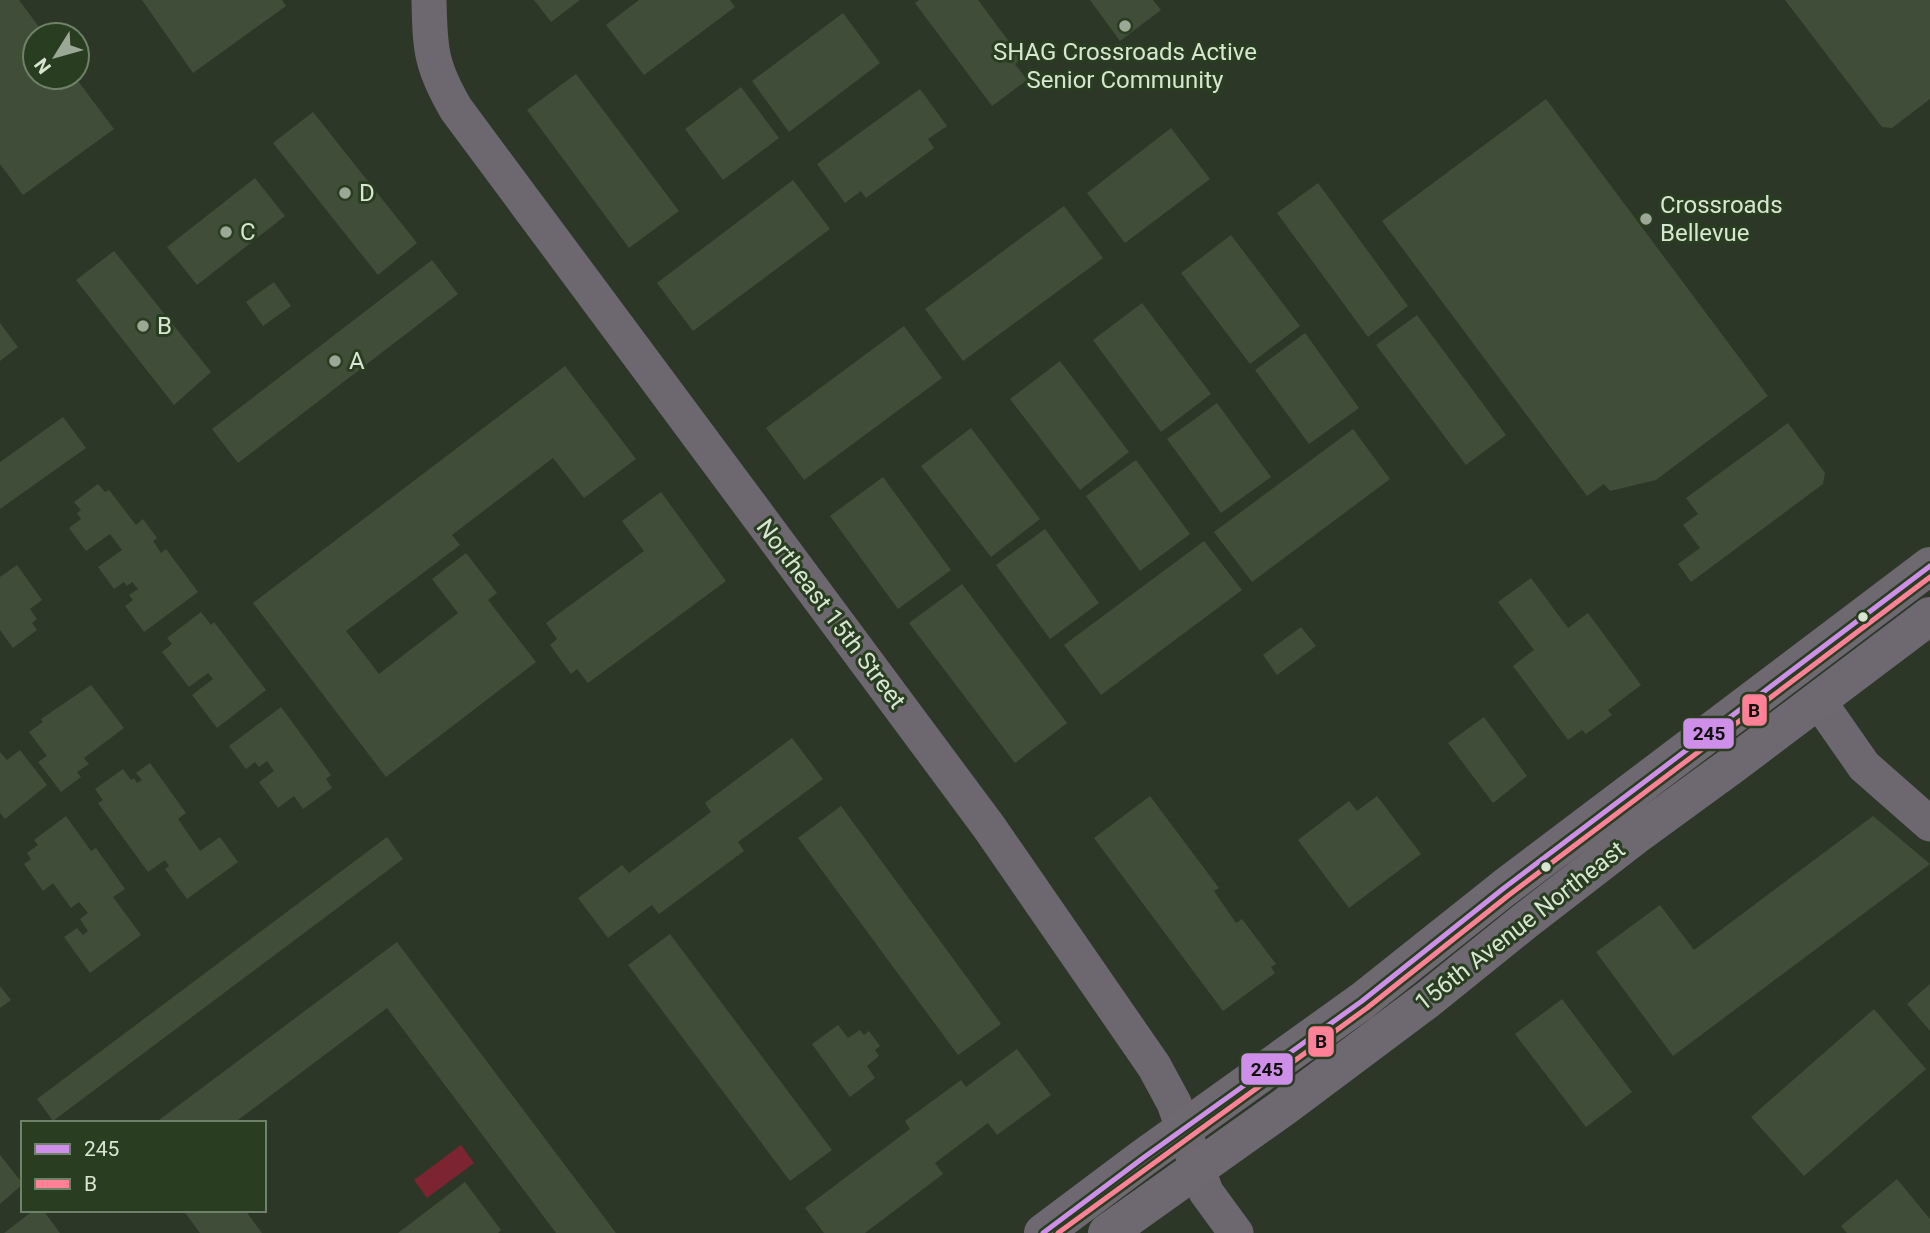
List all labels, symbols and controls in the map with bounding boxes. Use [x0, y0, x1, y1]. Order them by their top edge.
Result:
marker: SHAG Crossroads Active Senior Community [1117, 18, 1133, 34]
north arrow [21, 21, 91, 91]
place label: SHAG Crossroads Active Senior Community [993, 38, 1257, 94]
text: N [30, 54, 56, 78]
place label: D [359, 179, 375, 207]
marker: D [337, 185, 353, 201]
place label: Crossroads Bellevue [1660, 191, 1783, 247]
marker: Crossroads Bellevue [1638, 211, 1654, 227]
place label: C [240, 218, 256, 246]
marker: C [218, 224, 234, 240]
place label: B [157, 312, 172, 340]
marker: B [135, 318, 151, 334]
place label: A [349, 347, 365, 375]
marker: A [327, 353, 343, 369]
street label: Northeast 15th Street [751, 514, 911, 714]
unlabelled marker [1856, 610, 1870, 624]
line badge: B [1741, 693, 1768, 727]
text: B [1748, 699, 1760, 722]
line badge: 245 [1682, 717, 1735, 750]
text: 245 [1693, 722, 1725, 745]
street label: 156th Avenue Northeast [1410, 835, 1631, 1017]
unlabelled marker [1539, 860, 1553, 874]
line badge: B [1307, 1025, 1335, 1058]
text: B [1315, 1030, 1327, 1053]
line badge: 245 [1240, 1052, 1294, 1086]
text: 245 [1251, 1058, 1283, 1081]
legend [21, 1121, 266, 1212]
text: 245 [84, 1137, 119, 1161]
text: B [84, 1172, 97, 1196]

